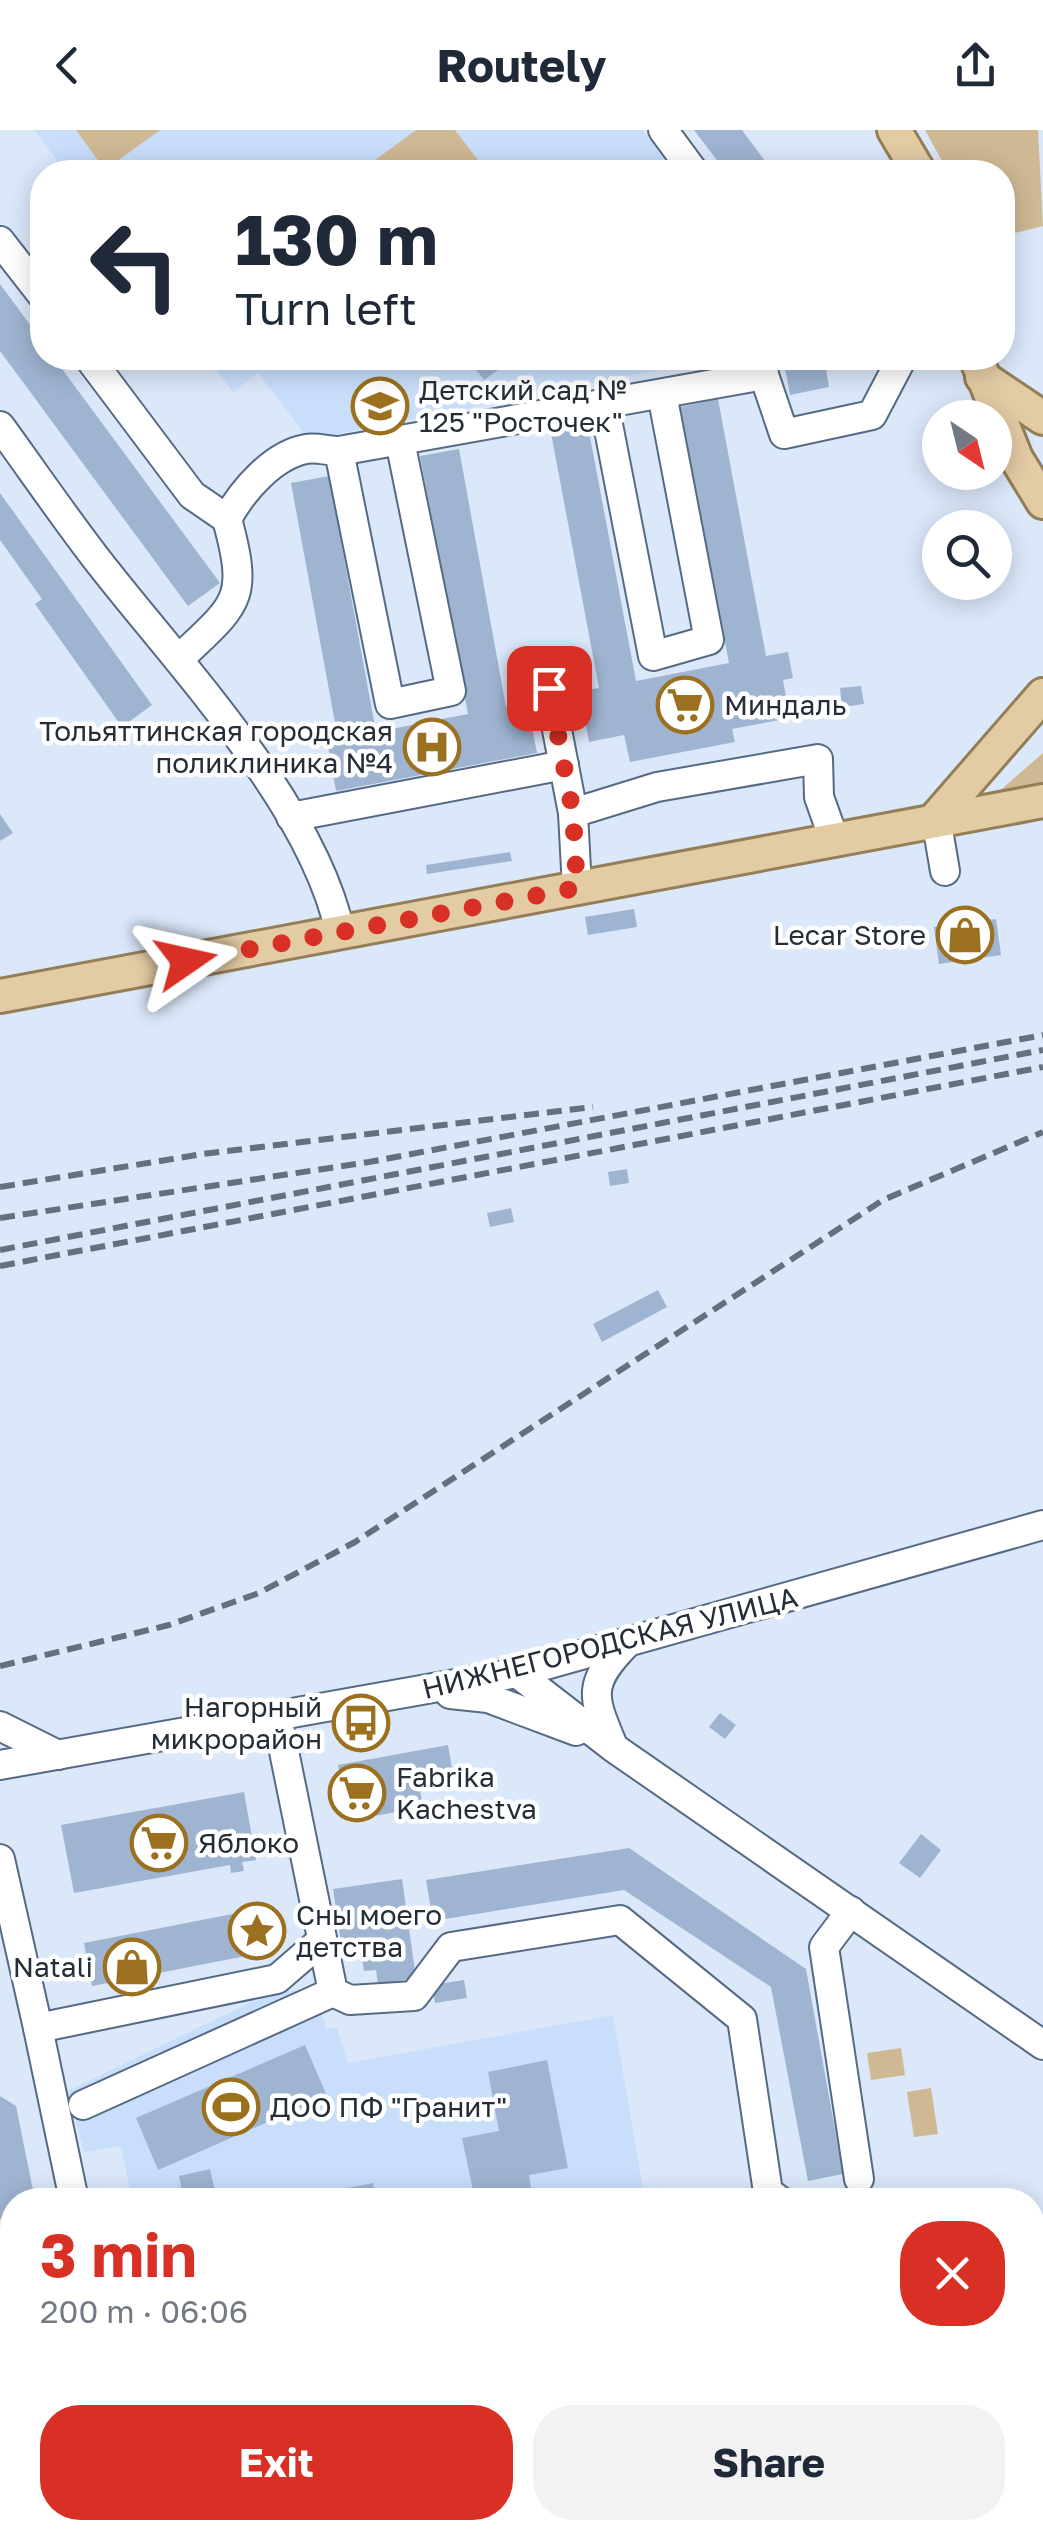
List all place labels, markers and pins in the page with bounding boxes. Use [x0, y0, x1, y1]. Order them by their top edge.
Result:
place label: Детский сад № 125 "Росточек" [419, 373, 627, 438]
school or university icon: Детский сад № 125 "Росточек" [350, 376, 410, 436]
pin [507, 646, 592, 731]
supermarket icon: Миндаль [655, 675, 715, 735]
place label: Миндаль [724, 688, 846, 721]
place label: Тольяттинская городская поликлиника №4 [39, 714, 393, 779]
hospital icon: Тольяттинская городская поликлиника №4 [402, 717, 462, 777]
shop icon: Lecar Store [935, 905, 995, 965]
place label: Lecar Store [773, 918, 926, 951]
place label: Нагорный микрорайон [151, 1690, 322, 1755]
bus stop icon: Нагорный микрорайон [331, 1693, 391, 1753]
place label: Fabrika Kachestva [396, 1760, 537, 1825]
supermarket icon: Fabrika Kachestva [327, 1763, 387, 1823]
supermarket icon: Яблоко [129, 1813, 189, 1873]
place label: Яблоко [198, 1826, 299, 1859]
place label: Сны моего детства [296, 1898, 442, 1963]
place icon: Сны моего детства [227, 1901, 287, 1961]
shop icon: Natali [102, 1937, 162, 1997]
place label: Natali [13, 1950, 93, 1983]
sports icon: ДОО ПФ "Гранит" [201, 2077, 261, 2137]
place label: ДОО ПФ "Гранит" [270, 2090, 507, 2123]

